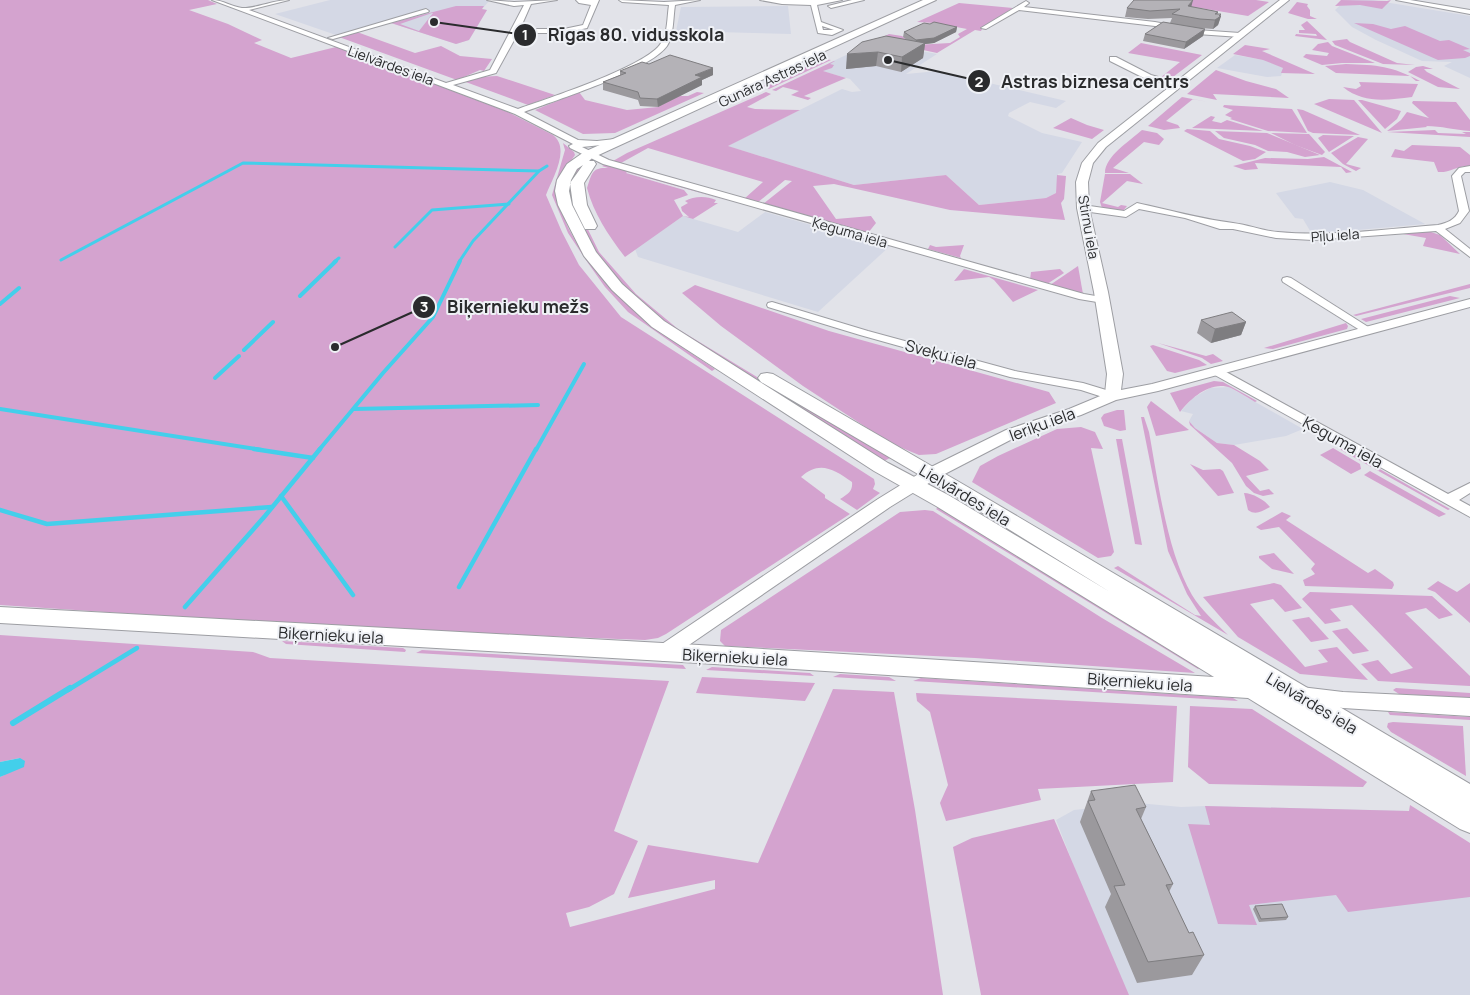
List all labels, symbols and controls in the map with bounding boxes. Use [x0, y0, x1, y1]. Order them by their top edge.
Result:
callout: Rīgas 80. vidusskola [513, 19, 735, 52]
text: Rīgas 80. vidusskola [548, 22, 724, 46]
text: 1 [522, 24, 528, 45]
street label: Lielvārdes iela [345, 41, 437, 89]
street label: Gunāra Astras iela [715, 45, 829, 111]
callout: Astras biznesa centrs [966, 65, 1199, 98]
text: Astras biznesa centrs [1001, 69, 1189, 93]
text: 2 [975, 71, 984, 92]
street label: Stirnu iela [1074, 194, 1104, 260]
street label: Ķeguma iela [810, 212, 890, 253]
street label: Pīļu iela [1310, 224, 1360, 247]
callout: Biķernieku mežs [412, 290, 599, 323]
text: Biķernieku mežs [447, 294, 589, 319]
text: 3 [420, 296, 428, 317]
street label: Sveķu iela [903, 334, 979, 374]
street label: Ieriķu iela [1006, 402, 1078, 446]
street label: Ķeguma iela [1299, 411, 1387, 473]
street label: Lielvārdes iela [915, 459, 1015, 531]
street label: Biķernieku iela [278, 621, 384, 649]
street label: Biķernieku iela [682, 643, 788, 671]
street label: Biķernieku iela [1087, 667, 1193, 697]
street label: Lielvārdes iela [1262, 667, 1362, 739]

